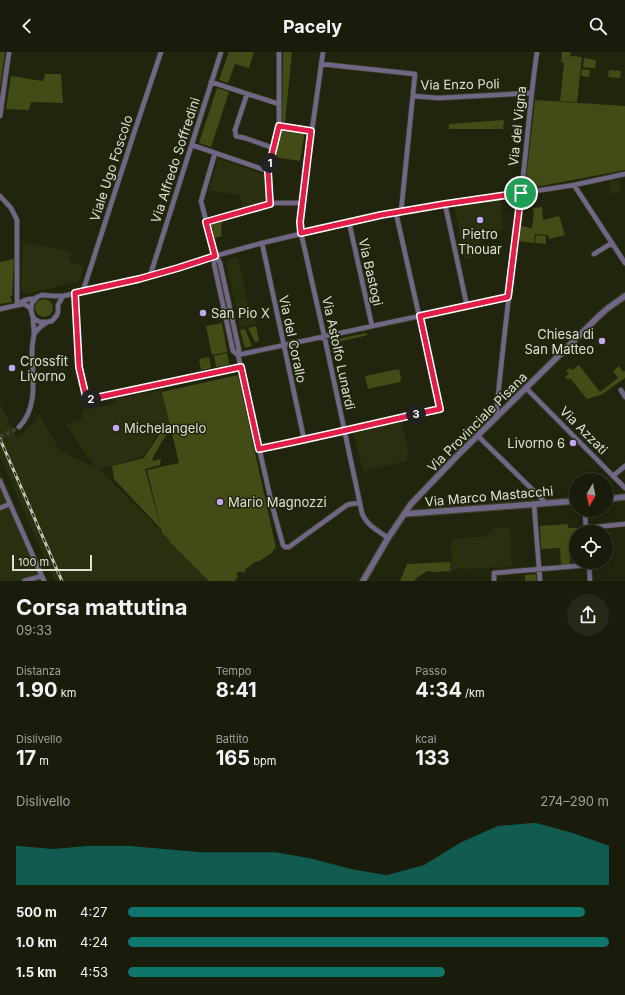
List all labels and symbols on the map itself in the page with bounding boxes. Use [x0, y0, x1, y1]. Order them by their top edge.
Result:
street label: Via Enzo Poli [420, 75, 500, 93]
street label: Via del Vigna [505, 85, 529, 167]
street label: Via Alfredo Soffredini [147, 95, 203, 225]
street label: Viale Ugo Foscolo [86, 113, 136, 223]
pin: 1 [260, 153, 280, 173]
pin [504, 176, 538, 210]
marker: Pietro Thouar [475, 215, 485, 225]
place label: Pietro Thouar [458, 226, 502, 257]
street label: Via Bastogi [355, 237, 387, 307]
street label: Via del Corallo [276, 294, 310, 384]
street label: Via Astolfo Lunardi [319, 295, 359, 411]
place label: San Pio X [211, 305, 270, 321]
marker: San Pio X [198, 308, 208, 318]
place label: Chiesa di San Matteo [525, 326, 594, 357]
marker: Chiesa di San Matteo [597, 336, 607, 346]
place label: Crossfit Livorno [20, 353, 68, 384]
marker: Crossfit Livorno [7, 363, 17, 373]
street label: Via Provinciale Pisana [424, 369, 530, 475]
pin: 2 [81, 389, 101, 409]
street label: Via Azzati [557, 403, 611, 457]
pin: 3 [406, 404, 426, 424]
place label: Michelangelo [124, 420, 206, 436]
marker: Michelangelo [111, 423, 121, 433]
place label: Livorno 6 [507, 435, 565, 451]
marker: Livorno 6 [568, 438, 578, 448]
north arrow [569, 473, 613, 517]
street label: Via Marco Mastacchi [424, 482, 554, 510]
place label: Mario Magnozzi [228, 494, 327, 510]
marker: Mario Magnozzi [215, 497, 225, 507]
scale bar [12, 553, 92, 572]

